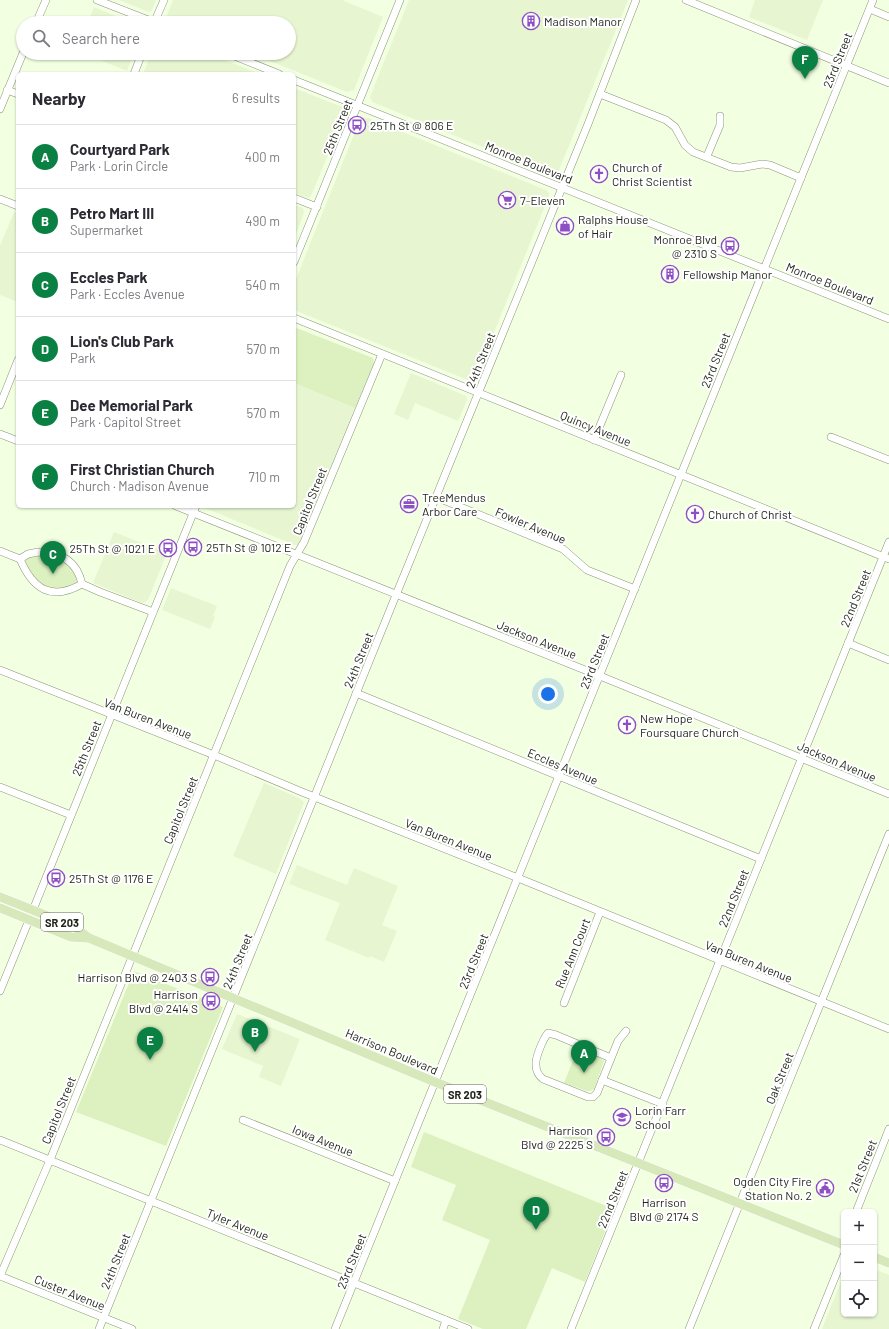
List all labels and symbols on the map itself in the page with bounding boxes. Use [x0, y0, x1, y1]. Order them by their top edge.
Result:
building icon: Madison Manor [521, 11, 541, 31]
place label: Madison Manor [544, 14, 622, 28]
street label: 23rd Street [820, 30, 854, 90]
pin: F [792, 46, 818, 79]
street label: 25th Street [320, 97, 354, 157]
bus stop icon: 25Th St @ 806 E [347, 115, 367, 135]
place label: 25Th St @ 806 E [370, 118, 453, 132]
street label: Monroe Boulevard [483, 138, 575, 186]
place label: Church of Christ Scientist [612, 160, 692, 188]
church icon: Church of Christ Scientist [589, 164, 609, 184]
supermarket icon: 7-Eleven [497, 190, 517, 210]
place label: 7-Eleven [520, 193, 565, 207]
place label: Ralphs House of Hair [578, 212, 648, 240]
shop icon: Ralphs House of Hair [555, 216, 575, 236]
place label: Monroe Blvd @ 2310 S [653, 232, 717, 260]
bus stop icon: Monroe Blvd @ 2310 S [720, 236, 740, 256]
street label: Monroe Boulevard [784, 259, 876, 307]
building icon: Fellowship Manor [660, 264, 680, 284]
place label: Fellowship Manor [683, 267, 773, 281]
street label: 24th Street [462, 330, 498, 390]
street label: 23rd Street [698, 330, 732, 390]
street label: Quincy Avenue [559, 407, 633, 449]
street label: Capitol Street [289, 465, 329, 537]
place label: TreeMendus Arbor Care [422, 490, 486, 518]
office icon: TreeMendus Arbor Care [399, 494, 419, 514]
street label: Fowler Avenue [494, 504, 568, 546]
church icon: Church of Christ [685, 504, 705, 524]
place label: Church of Christ [708, 507, 792, 521]
bus stop icon: 25Th St @ 1012 E [183, 537, 203, 557]
bus stop icon: 25Th St @ 1021 E [158, 538, 178, 558]
place label: 25Th St @ 1012 E [206, 540, 291, 554]
pin: C [40, 541, 66, 574]
place label: 25Th St @ 1021 E [69, 541, 155, 555]
street label: 22nd Street [837, 567, 873, 629]
street label: Jackson Avenue [495, 617, 579, 661]
street label: 24th Street [340, 630, 376, 690]
street label: 23rd Street [577, 631, 611, 691]
your location [538, 684, 558, 704]
street label: Van Buren Avenue [102, 695, 194, 741]
place label: New Hope Foursquare Church [640, 711, 739, 739]
church icon: New Hope Foursquare Church [617, 715, 637, 735]
street label: 25th Street [69, 718, 103, 778]
street label: Jackson Avenue [795, 738, 879, 784]
street label: Eccles Avenue [526, 745, 600, 787]
street label: Capitol Street [160, 774, 200, 846]
street label: Van Buren Avenue [403, 815, 495, 863]
street label: 22nd Street [715, 867, 751, 929]
bus stop icon: 25Th St @ 1176 E [46, 868, 66, 888]
place label: 25Th St @ 1176 E [69, 871, 153, 885]
road number: SR 203 [41, 913, 83, 931]
street label: Rue Ann Court [552, 916, 592, 990]
street label: 24th Street [219, 931, 255, 991]
street label: 23rd Street [456, 931, 490, 991]
street label: Van Buren Avenue [703, 937, 795, 985]
bus stop icon: Harrison Blvd @ 2403 S [200, 967, 220, 987]
place label: Harrison Blvd @ 2403 S [78, 970, 197, 984]
place label: Harrison Blvd @ 2414 S [129, 987, 198, 1015]
bus stop icon: Harrison Blvd @ 2414 S [201, 991, 221, 1011]
pin: B [242, 1019, 268, 1052]
street label: Harrison Boulevard [344, 1025, 440, 1077]
pin: E [137, 1027, 163, 1060]
pin: A [571, 1040, 597, 1073]
street label: Oak Street [762, 1050, 796, 1106]
street label: Capitol Street [38, 1074, 78, 1146]
road number: SR 203 [444, 1085, 486, 1103]
place label: Lorin Farr School [635, 1103, 687, 1131]
school or university icon: Lorin Farr School [612, 1107, 632, 1127]
street label: Iowa Avenue [290, 1121, 356, 1159]
place label: Harrison Blvd @ 2225 S [521, 1123, 593, 1151]
bus stop icon: Harrison Blvd @ 2225 S [596, 1127, 616, 1147]
street label: 21st Street [845, 1138, 879, 1194]
street label: 22nd Street [594, 1168, 630, 1230]
bus stop icon: Harrison Blvd @ 2174 S [654, 1173, 674, 1193]
place label: Ogden City Fire Station No. 2 [733, 1174, 812, 1202]
public building icon: Ogden City Fire Station No. 2 [815, 1178, 835, 1198]
place label: Harrison Blvd @ 2174 S [629, 1195, 699, 1223]
pin: D [523, 1197, 549, 1230]
street label: Tyler Avenue [205, 1205, 271, 1243]
street label: 24th Street [97, 1231, 133, 1291]
street label: 23rd Street [334, 1231, 368, 1291]
street label: Custer Avenue [33, 1271, 107, 1313]

